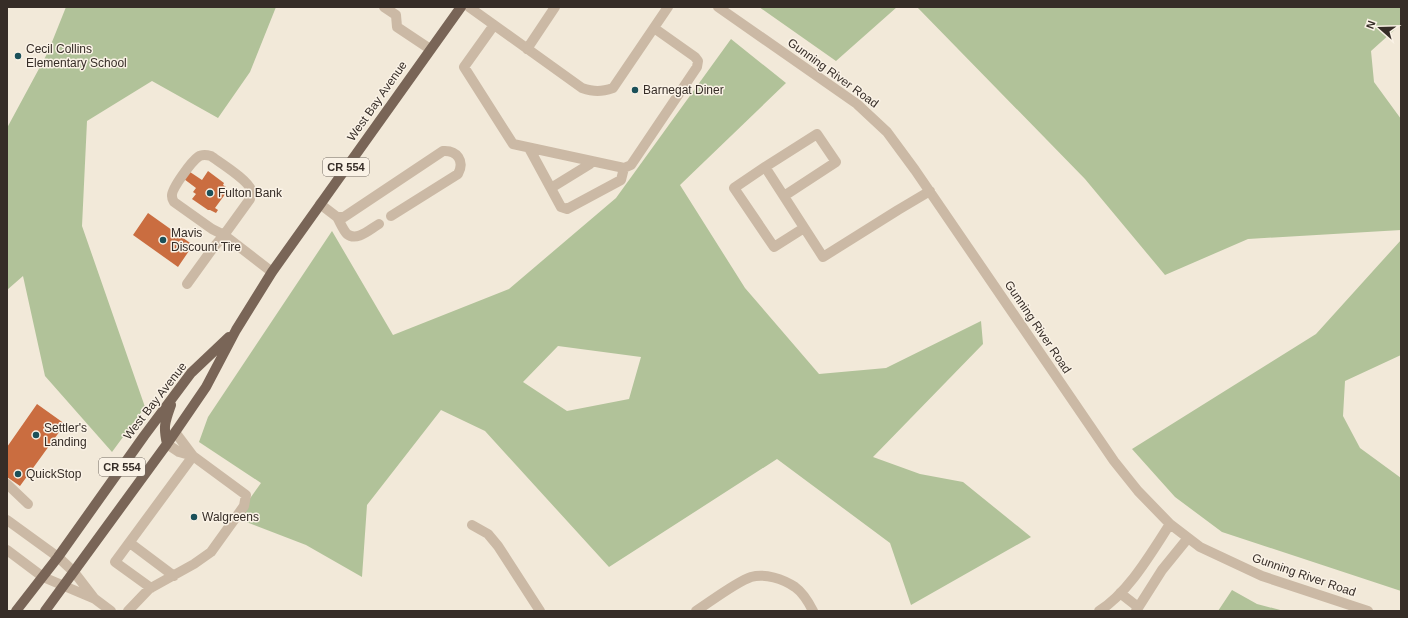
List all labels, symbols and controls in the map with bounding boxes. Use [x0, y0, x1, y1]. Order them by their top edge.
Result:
north arrow [1360, 8, 1400, 48]
text: N [1364, 19, 1378, 30]
street label: Gunning River Road [785, 35, 881, 111]
place label: Cecil Collins Elementary School [26, 42, 127, 70]
marker: Cecil Collins Elementary School [13, 51, 23, 61]
street label: West Bay Avenue [344, 58, 410, 144]
place label: Barnegat Diner [643, 83, 724, 97]
marker: Barnegat Diner [630, 85, 640, 95]
road number: CR 554 [323, 158, 369, 176]
place label: Fulton Bank [218, 186, 283, 200]
marker: Fulton Bank [205, 188, 215, 198]
place label: Mavis Discount Tire [171, 226, 241, 254]
marker: Mavis Discount Tire [158, 235, 168, 245]
street label: Gunning River Road [1002, 278, 1074, 376]
street label: West Bay Avenue [120, 359, 190, 442]
place label: Settler's Landing [44, 421, 87, 449]
marker: Settler's Landing [31, 430, 41, 440]
road number: CR 554 [99, 458, 145, 476]
place label: QuickStop [26, 467, 82, 481]
marker: QuickStop [13, 469, 23, 479]
place label: Walgreens [202, 510, 259, 524]
marker: Walgreens [189, 512, 199, 522]
street label: Gunning River Road [1250, 551, 1358, 599]

